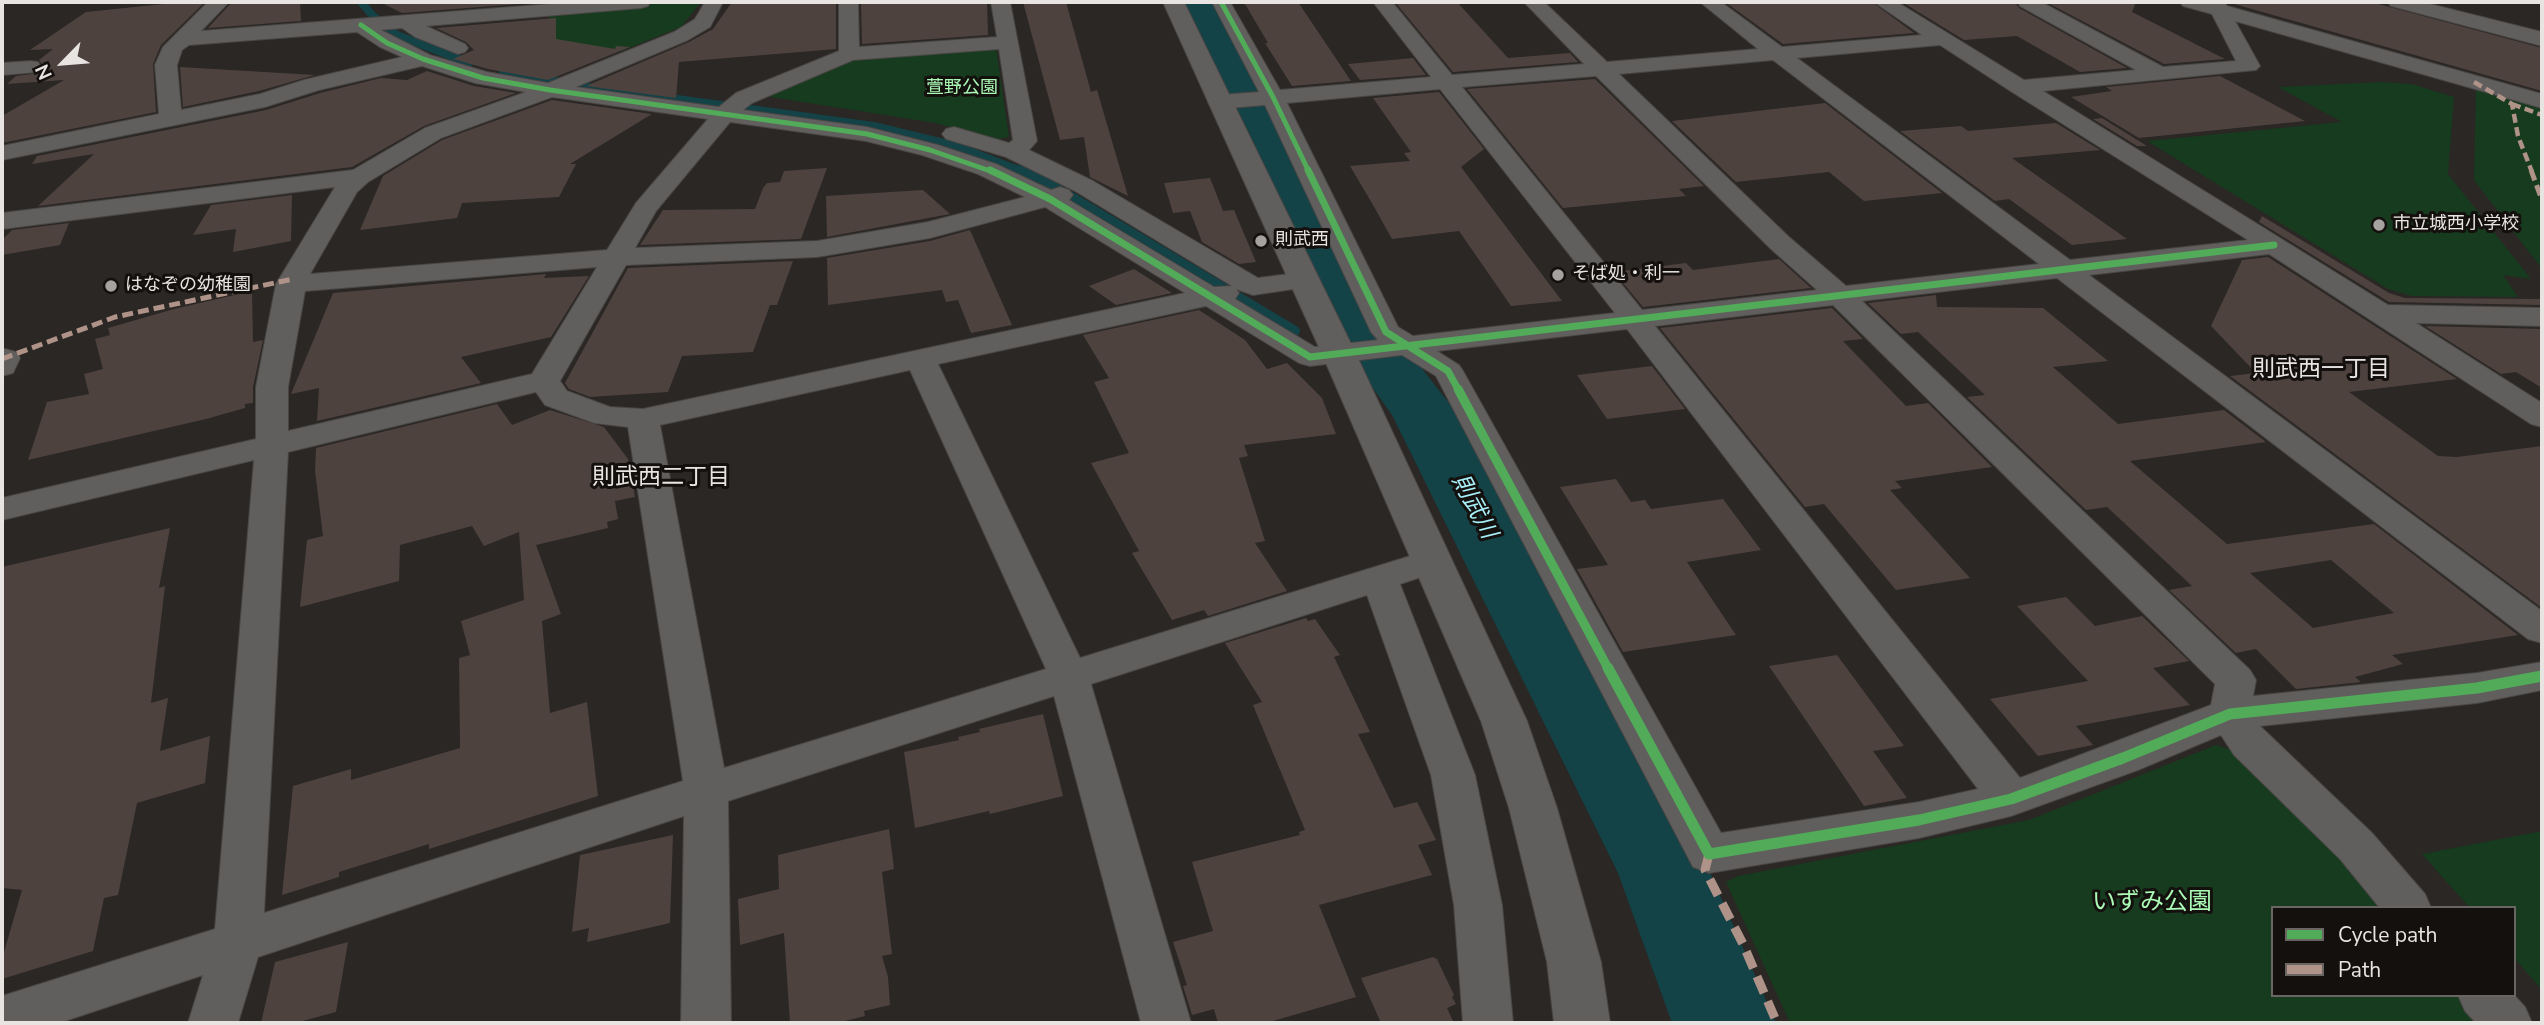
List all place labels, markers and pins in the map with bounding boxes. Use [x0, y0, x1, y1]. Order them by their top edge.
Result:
place label: 市立城西小学校 [2393, 214, 2519, 236]
marker: 市立城西小学校 [2371, 217, 2387, 233]
place label: 則武西 [1275, 230, 1329, 252]
marker: 則武西 [1253, 233, 1269, 249]
place label: そば処・利一 [1572, 264, 1680, 286]
marker: そば処・利一 [1550, 267, 1566, 283]
place label: はなぞの幼稚園 [125, 275, 251, 297]
marker: はなぞの幼稚園 [103, 278, 119, 294]

